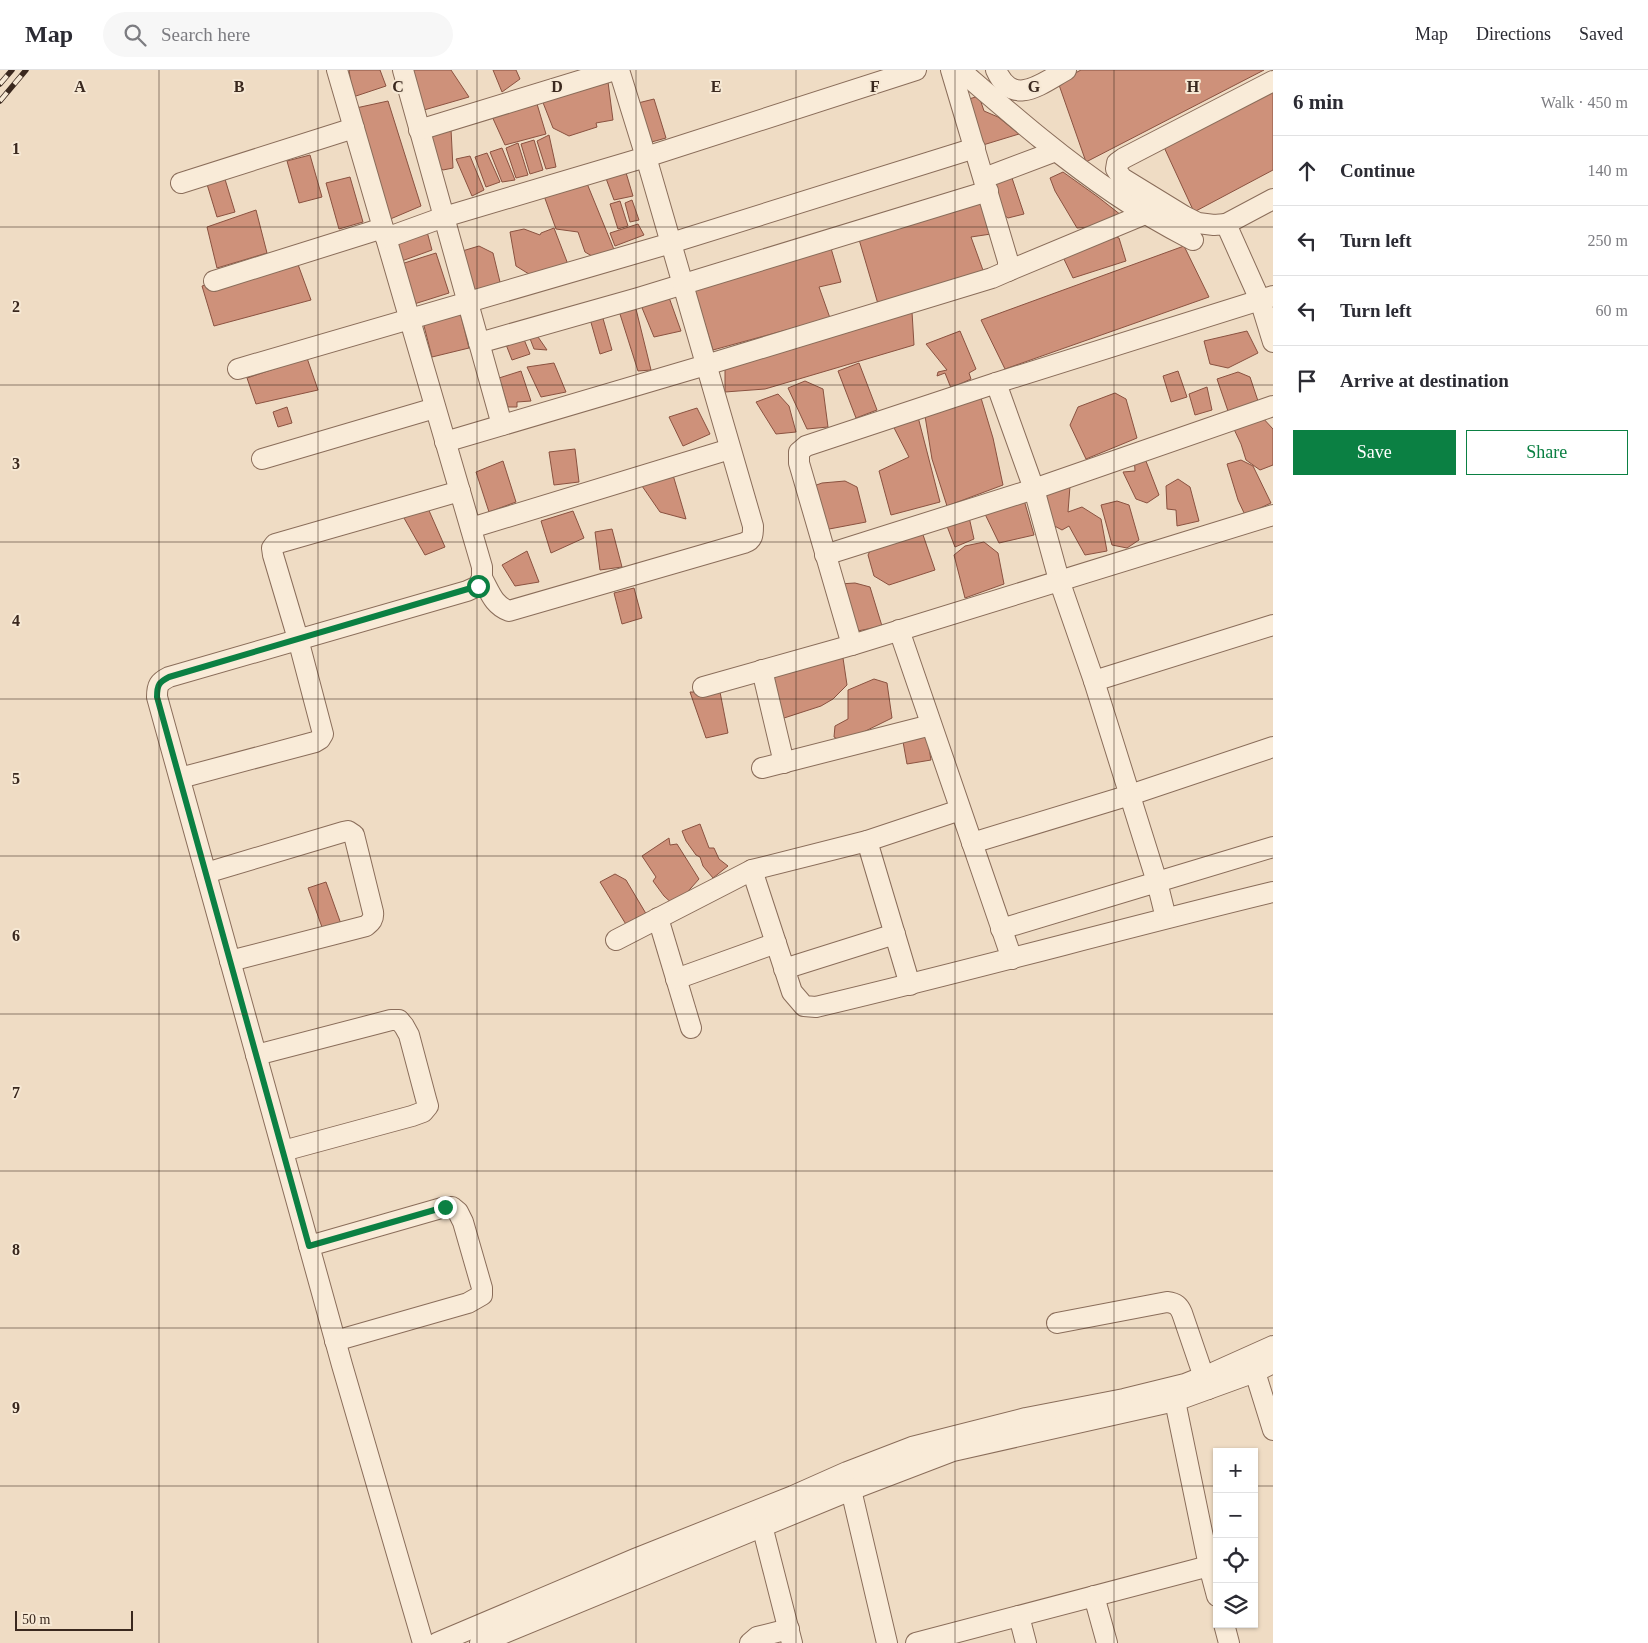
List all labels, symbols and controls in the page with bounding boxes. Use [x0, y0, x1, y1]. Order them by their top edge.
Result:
search box [103, 12, 453, 57]
text: Map [25, 21, 73, 47]
icon: search [121, 21, 149, 49]
text: Search here [161, 24, 250, 45]
text: Map [1415, 24, 1448, 44]
text: Directions [1476, 24, 1551, 44]
text: Saved [1579, 24, 1623, 44]
text: A [74, 78, 86, 95]
text: B [234, 78, 245, 95]
text: C [392, 78, 404, 95]
text: D [551, 78, 563, 95]
text: E [711, 78, 721, 95]
text: F [870, 78, 880, 95]
text: G [1028, 78, 1041, 95]
text: H [1187, 78, 1200, 95]
text: 6 min [1293, 90, 1344, 114]
text: Walk · 450 m [1541, 94, 1628, 111]
text: 1 [12, 140, 20, 157]
icon: ahead [1293, 157, 1321, 185]
text: Continue [1340, 160, 1415, 181]
text: 140 m [1588, 162, 1628, 179]
icon: left [1293, 227, 1321, 255]
text: Turn left [1340, 230, 1412, 251]
text: 250 m [1588, 232, 1628, 249]
icon: left [1293, 297, 1321, 325]
text: 2 [12, 298, 20, 315]
text: Turn left [1340, 300, 1412, 321]
text: 60 m [1596, 302, 1628, 319]
icon: arrive [1293, 367, 1321, 395]
text: Arrive at destination [1340, 370, 1509, 391]
button: Save [1293, 430, 1456, 475]
button: Share [1466, 430, 1628, 475]
text: 3 [12, 455, 20, 472]
route start [467, 575, 490, 598]
text: 4 [12, 612, 20, 629]
text: 5 [12, 770, 20, 787]
text: 6 [12, 927, 20, 944]
text: 7 [12, 1084, 20, 1101]
route end [434, 1196, 457, 1219]
text: 8 [12, 1241, 20, 1258]
text: 9 [12, 1399, 20, 1416]
map controls [1213, 1448, 1258, 1628]
button: + [1213, 1448, 1258, 1493]
button: − [1213, 1493, 1258, 1538]
button: locate [1213, 1538, 1258, 1583]
button: layers [1213, 1583, 1258, 1628]
scale bar [15, 1608, 132, 1631]
text: 50 m [22, 1612, 50, 1627]

